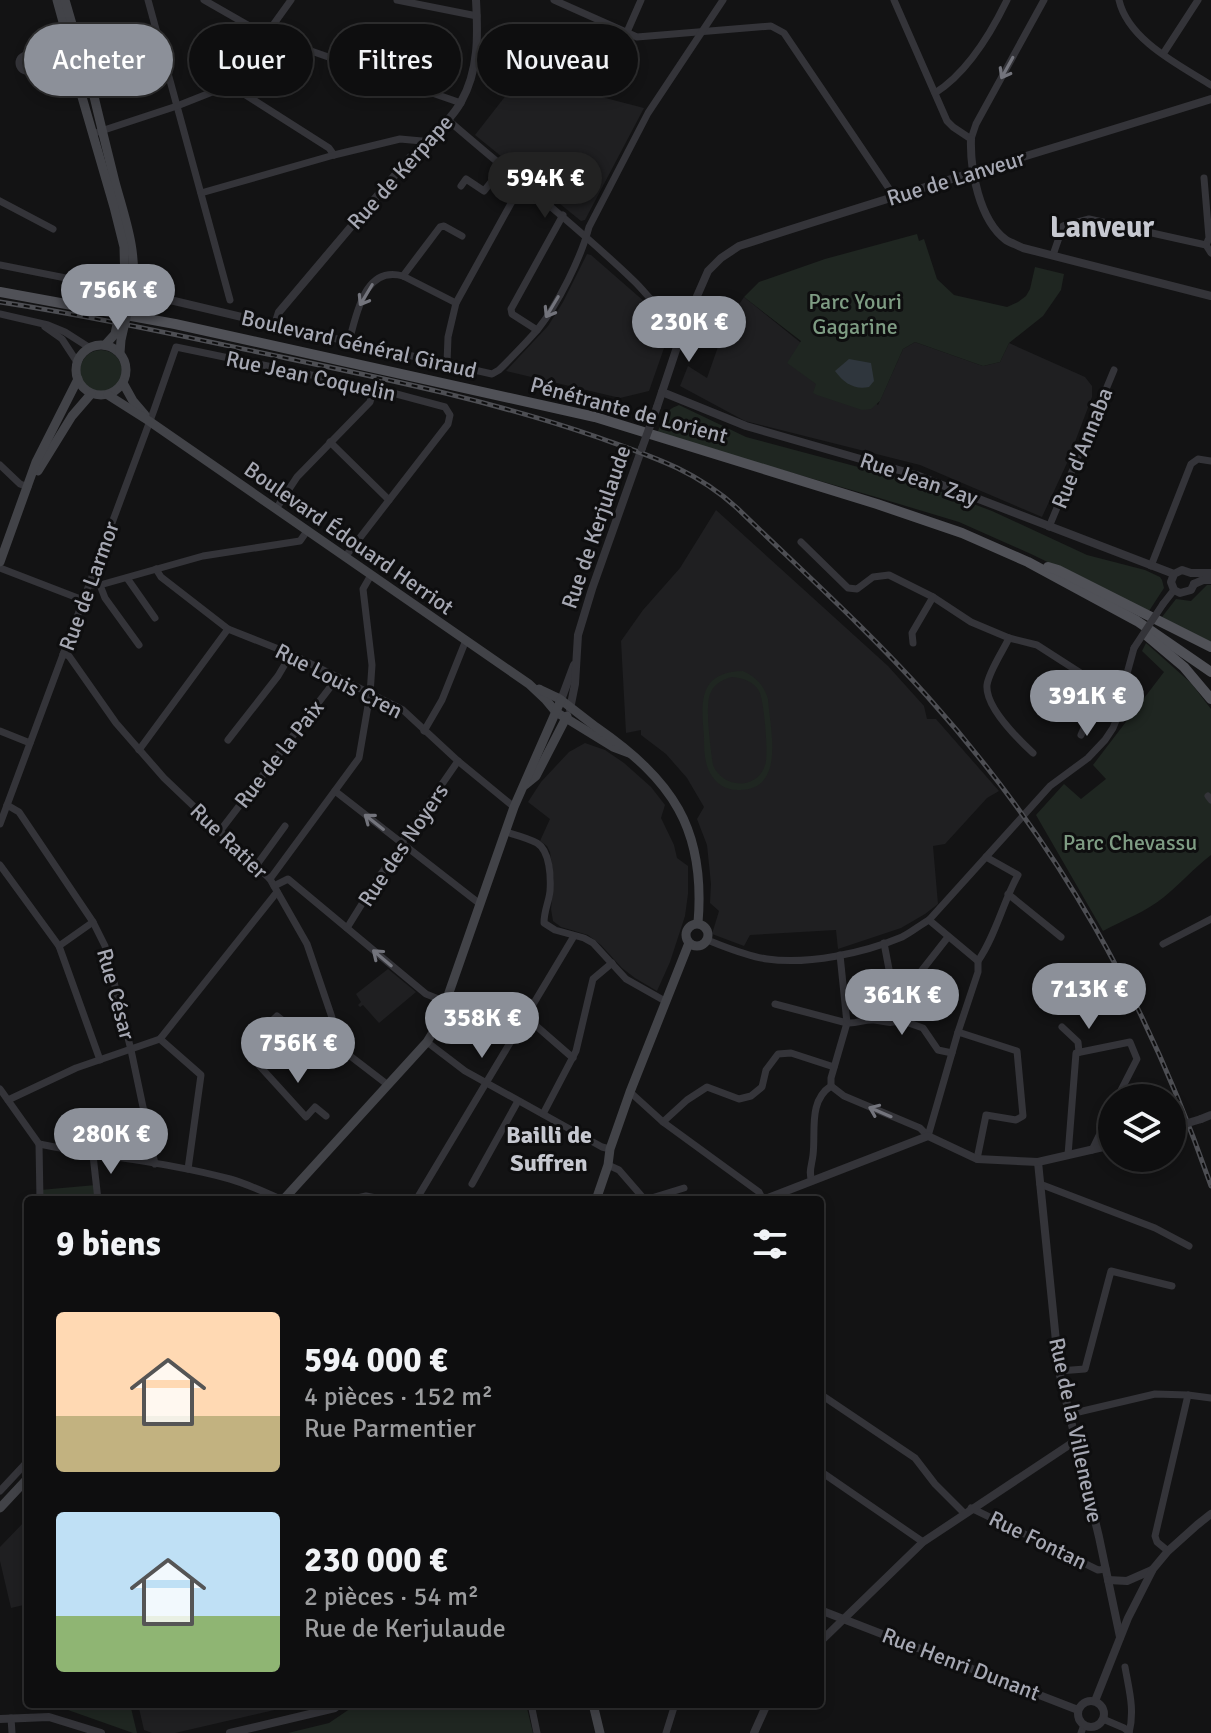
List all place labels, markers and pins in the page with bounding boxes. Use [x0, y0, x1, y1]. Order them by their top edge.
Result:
pin: 594K € [480, 152, 610, 220]
pin: 756K € [53, 264, 183, 332]
pin: 230K € [624, 296, 754, 364]
pin: 391K € [1022, 670, 1152, 738]
pin: 713K € [1024, 963, 1154, 1031]
pin: 361K € [837, 969, 967, 1037]
pin: 358K € [417, 992, 547, 1060]
pin: 756K € [233, 1017, 363, 1085]
pin: 280K € [46, 1108, 176, 1176]

